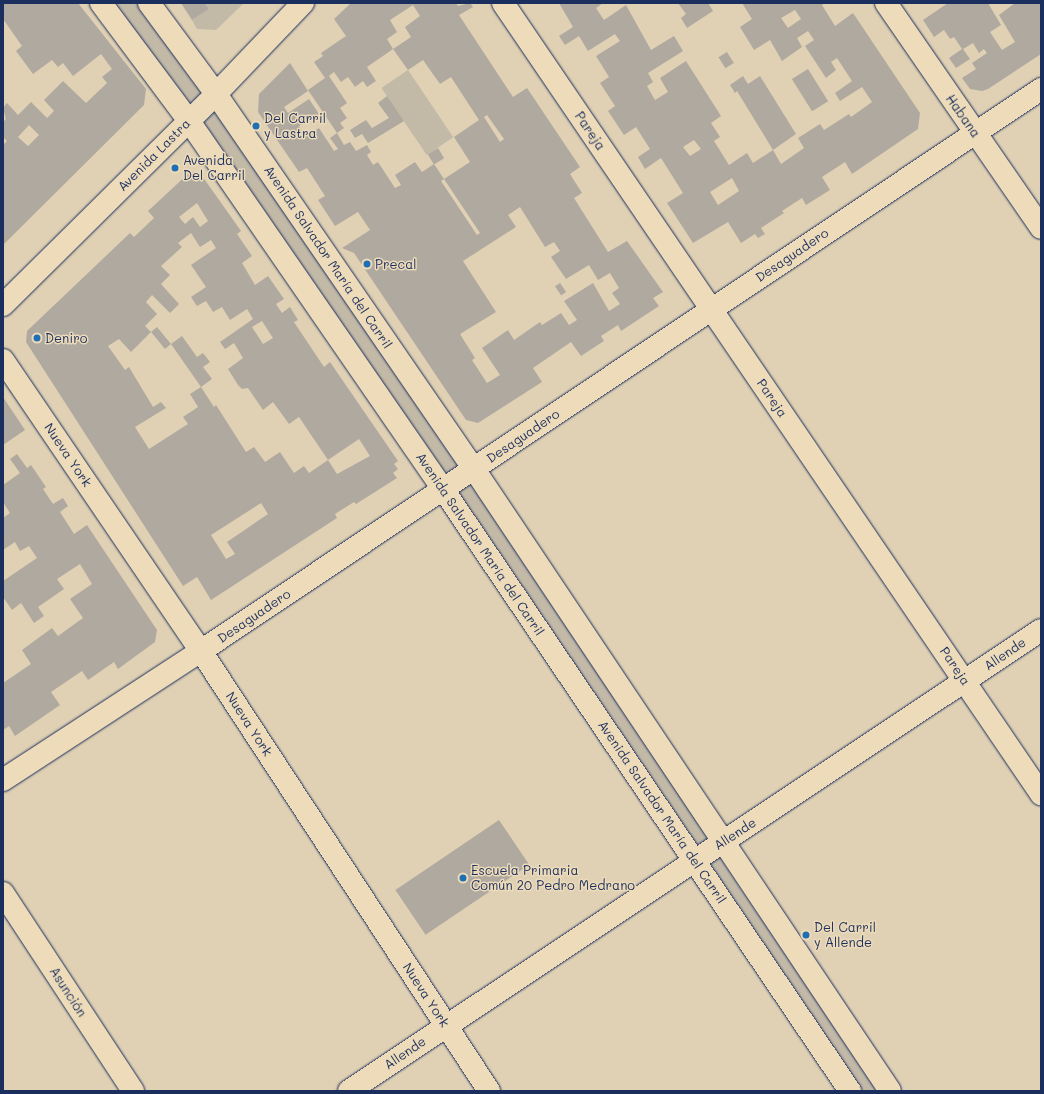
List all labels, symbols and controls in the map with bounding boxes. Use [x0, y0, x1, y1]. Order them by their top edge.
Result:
street label: Habana [943, 91, 983, 141]
street label: Pareja [571, 109, 609, 153]
place label: Del Carril y Lastra [264, 111, 326, 142]
street label: Avenida Lastra [115, 116, 193, 194]
marker: Del Carril y Lastra [251, 121, 261, 131]
place label: Avenida Del Carril [183, 153, 245, 184]
marker: Avenida Del Carril [170, 163, 180, 173]
street label: Avenida Salvador María del Carril [261, 163, 395, 351]
street label: Desaguadero [753, 225, 831, 285]
place label: Precal [375, 256, 417, 272]
marker: Precal [362, 259, 372, 269]
place label: Deniro [45, 330, 87, 346]
marker: Deniro [32, 333, 42, 343]
street label: Pareja [753, 376, 791, 420]
street label: Desaguadero [484, 406, 562, 466]
street label: Nueva York [41, 420, 95, 490]
street label: Avenida Salvador María del Carril [413, 450, 547, 638]
street label: Desaguadero [215, 586, 293, 646]
street label: Allende [981, 634, 1029, 674]
street label: Pareja [936, 644, 974, 688]
street label: Nueva York [222, 689, 276, 759]
street label: Avenida Salvador María del Carril [595, 718, 729, 906]
street label: Allende [711, 815, 759, 853]
place label: Escuela Primaria Común 20 Pedro Medrano [471, 863, 635, 894]
marker: Escuela Primaria Común 20 Pedro Medrano [458, 873, 468, 883]
place label: Del Carril y Allende [814, 920, 876, 951]
marker: Del Carril y Allende [801, 930, 811, 940]
street label: Nueva York [399, 960, 453, 1030]
street label: Asunción [46, 964, 90, 1020]
street label: Allende [381, 1033, 429, 1073]

